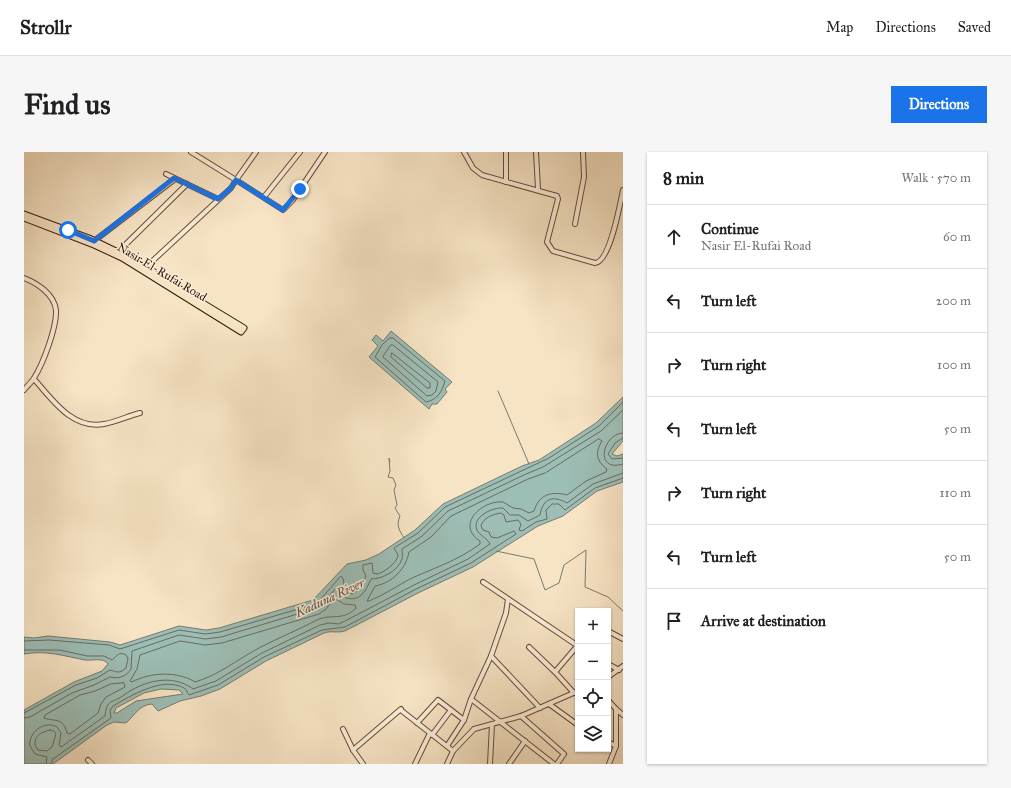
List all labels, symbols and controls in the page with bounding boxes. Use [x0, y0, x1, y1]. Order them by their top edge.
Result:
text: Strollr [20, 16, 72, 39]
text: Map [826, 19, 853, 36]
text: Directions [875, 19, 936, 36]
text: Saved [958, 19, 991, 36]
button: Directions [891, 86, 987, 123]
text: Find us [24, 87, 110, 122]
text: 8 min [663, 168, 704, 189]
text: Walk · 570 m [902, 170, 971, 186]
route end [291, 180, 309, 198]
text: Continue [701, 220, 759, 238]
route start [59, 221, 77, 239]
icon: ahead [663, 226, 685, 248]
text: 60 m [943, 229, 971, 245]
text: Nasir El-Rufai Road [701, 238, 811, 254]
street label: Nasir El-Rufai Road [115, 240, 209, 304]
icon: left [663, 290, 685, 312]
text: Turn left [701, 292, 757, 310]
text: 200 m [936, 293, 971, 309]
icon: right [663, 354, 685, 376]
text: Turn right [701, 356, 766, 374]
text: 100 m [937, 357, 971, 373]
icon: left [663, 418, 685, 440]
text: Turn left [701, 420, 757, 438]
text: 50 m [944, 421, 971, 437]
icon: right [663, 482, 685, 504]
text: Turn right [701, 484, 766, 502]
text: 110 m [939, 485, 971, 501]
icon: left [663, 546, 685, 568]
text: Turn left [701, 548, 757, 566]
text: 50 m [944, 549, 971, 565]
water label: Kaduna River [292, 575, 368, 621]
map controls [575, 608, 611, 752]
button: + [575, 608, 611, 644]
icon: arrive [663, 610, 685, 632]
text: Arrive at destination [701, 612, 826, 630]
button: − [575, 644, 611, 680]
button: locate [575, 680, 611, 716]
button: layers [575, 716, 611, 752]

